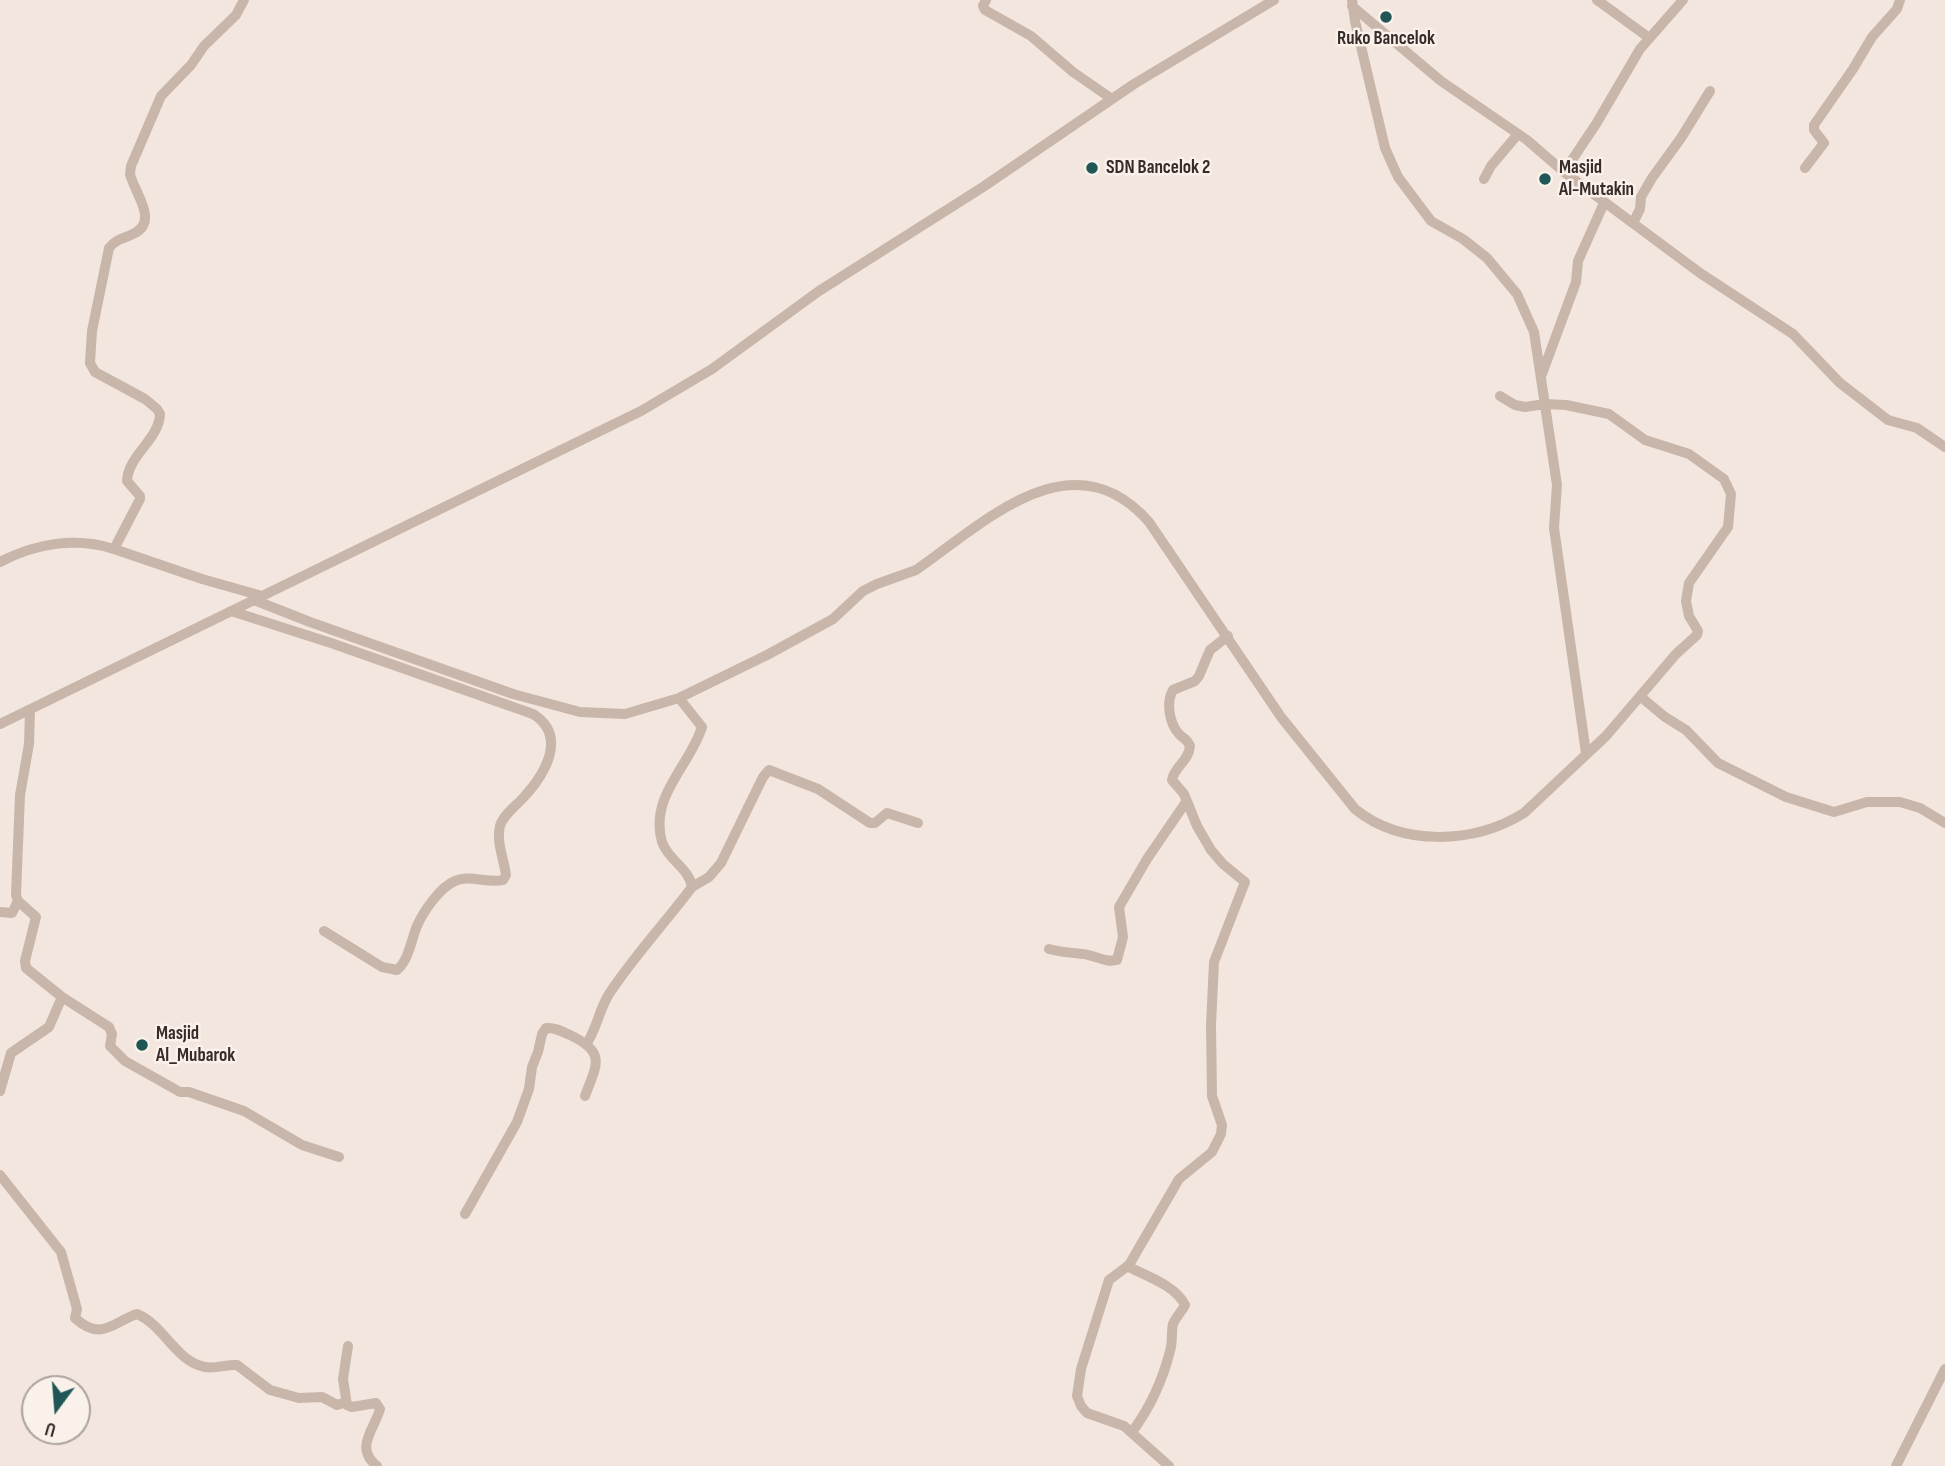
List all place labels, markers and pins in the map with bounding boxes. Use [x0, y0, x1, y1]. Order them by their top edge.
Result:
marker: Ruko Bancelok [1378, 9, 1394, 25]
place label: Ruko Bancelok [1337, 28, 1435, 50]
place label: SDN Bancelok 2 [1106, 157, 1210, 179]
place label: Masjid Al-Mutakin [1559, 157, 1634, 201]
marker: SDN Bancelok 2 [1084, 160, 1100, 176]
marker: Masjid Al-Mutakin [1537, 171, 1553, 187]
place label: Masjid Al_Mubarok [156, 1023, 235, 1067]
marker: Masjid Al_Mubarok [134, 1037, 150, 1053]

